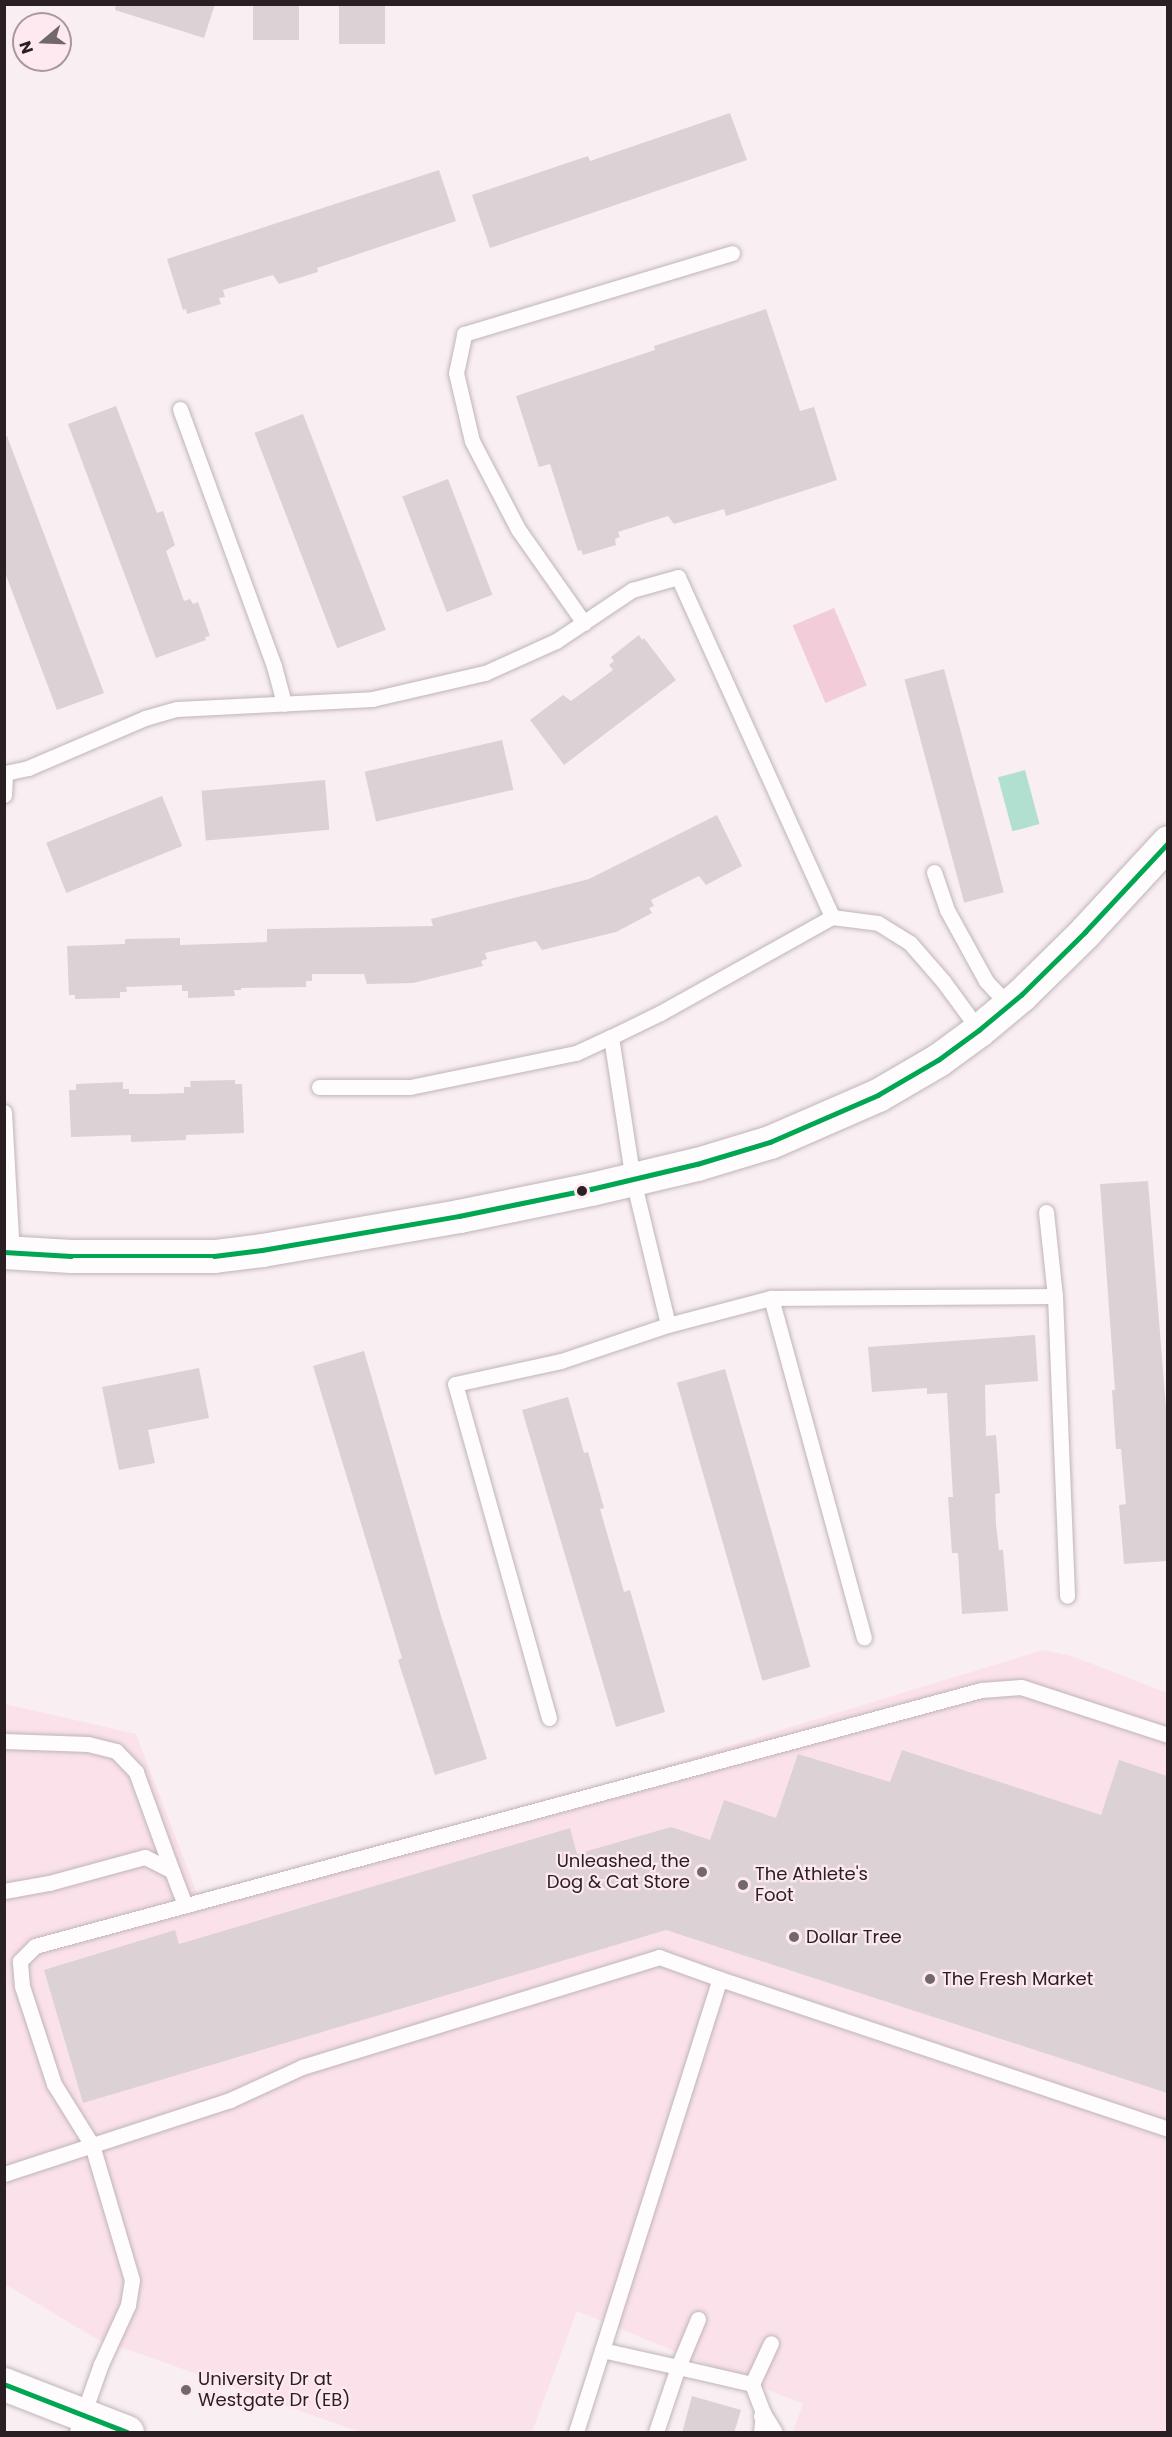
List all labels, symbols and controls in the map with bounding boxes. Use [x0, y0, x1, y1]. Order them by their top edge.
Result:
north arrow [12, 12, 72, 72]
text: N [14, 38, 39, 57]
unlabelled marker [576, 1185, 588, 1197]
place label: Unleashed, the Dog & Cat Store [547, 1851, 690, 1894]
place label: The Athlete's Foot [755, 1864, 868, 1906]
marker: Unleashed, the Dog & Cat Store [695, 1865, 709, 1879]
marker: The Athlete's Foot [736, 1878, 750, 1892]
place label: Dollar Tree [806, 1926, 902, 1948]
marker: Dollar Tree [787, 1930, 801, 1944]
place label: The Fresh Market [942, 1968, 1093, 1990]
marker: The Fresh Market [923, 1972, 937, 1986]
place label: University Dr at Westgate Dr (EB) [198, 2369, 350, 2412]
marker: University Dr at Westgate Dr (EB) [179, 2383, 193, 2397]

